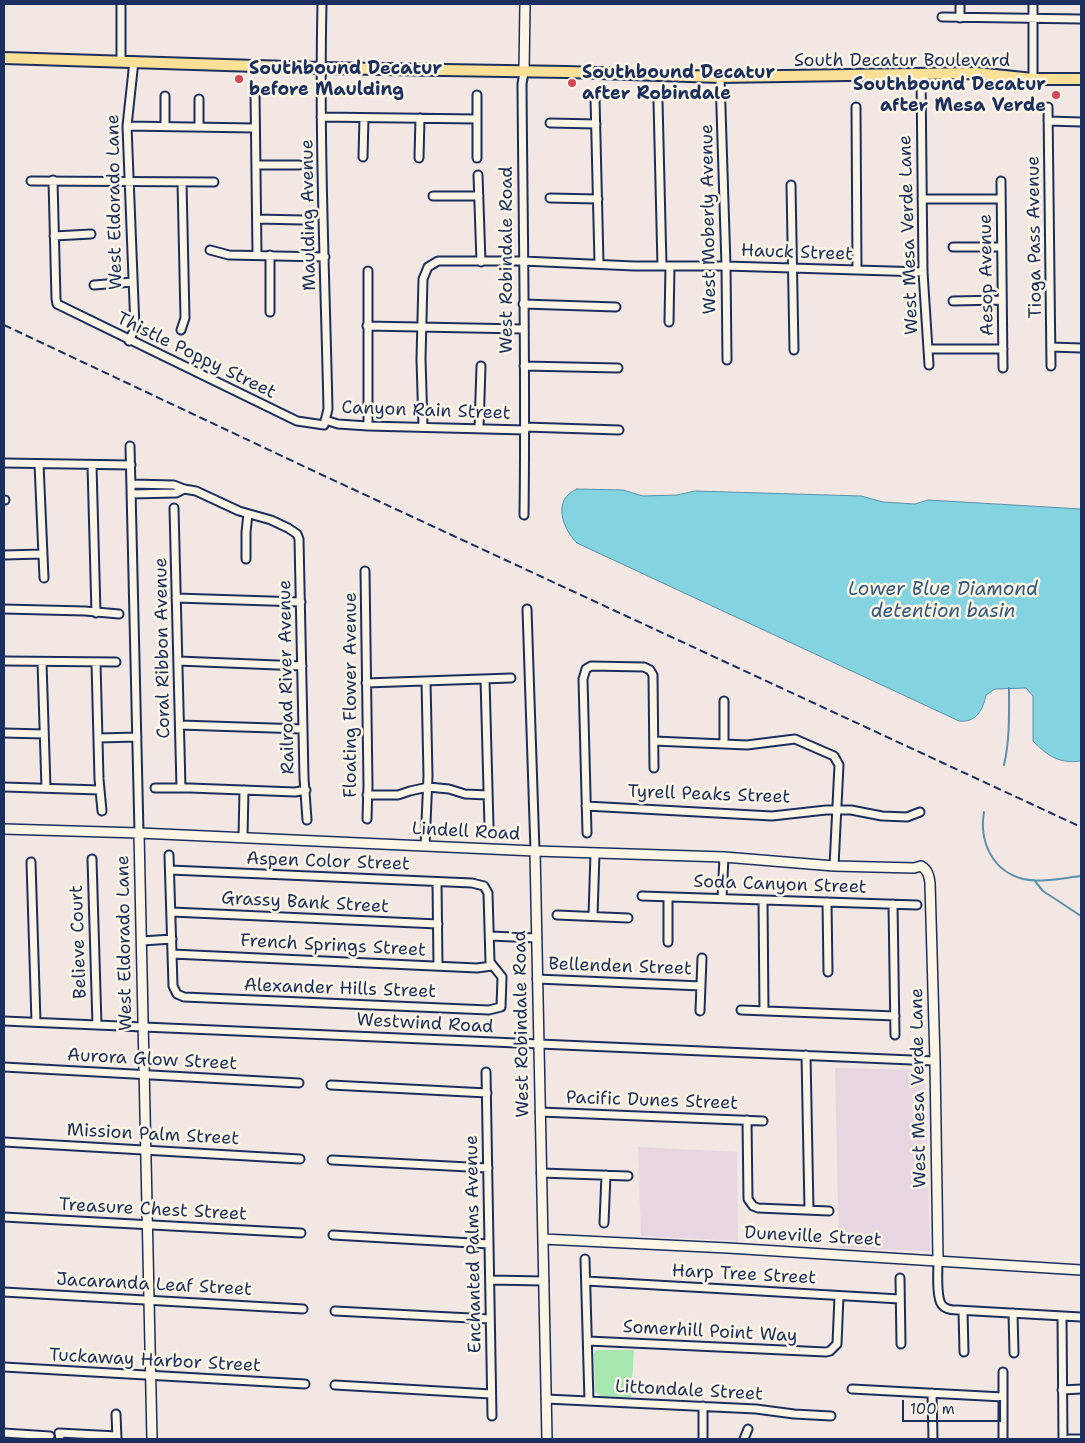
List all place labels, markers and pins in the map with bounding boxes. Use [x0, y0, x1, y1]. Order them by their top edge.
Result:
place label: Southbound Decatur before Maulding [249, 58, 442, 100]
place label: Southbound Decatur after Robindale [582, 62, 775, 104]
marker: Southbound Decatur before Maulding [233, 73, 245, 85]
place label: Southbound Decatur after Mesa Verde [853, 74, 1046, 116]
marker: Southbound Decatur after Robindale [566, 77, 578, 89]
marker: Southbound Decatur after Mesa Verde [1050, 89, 1062, 101]

